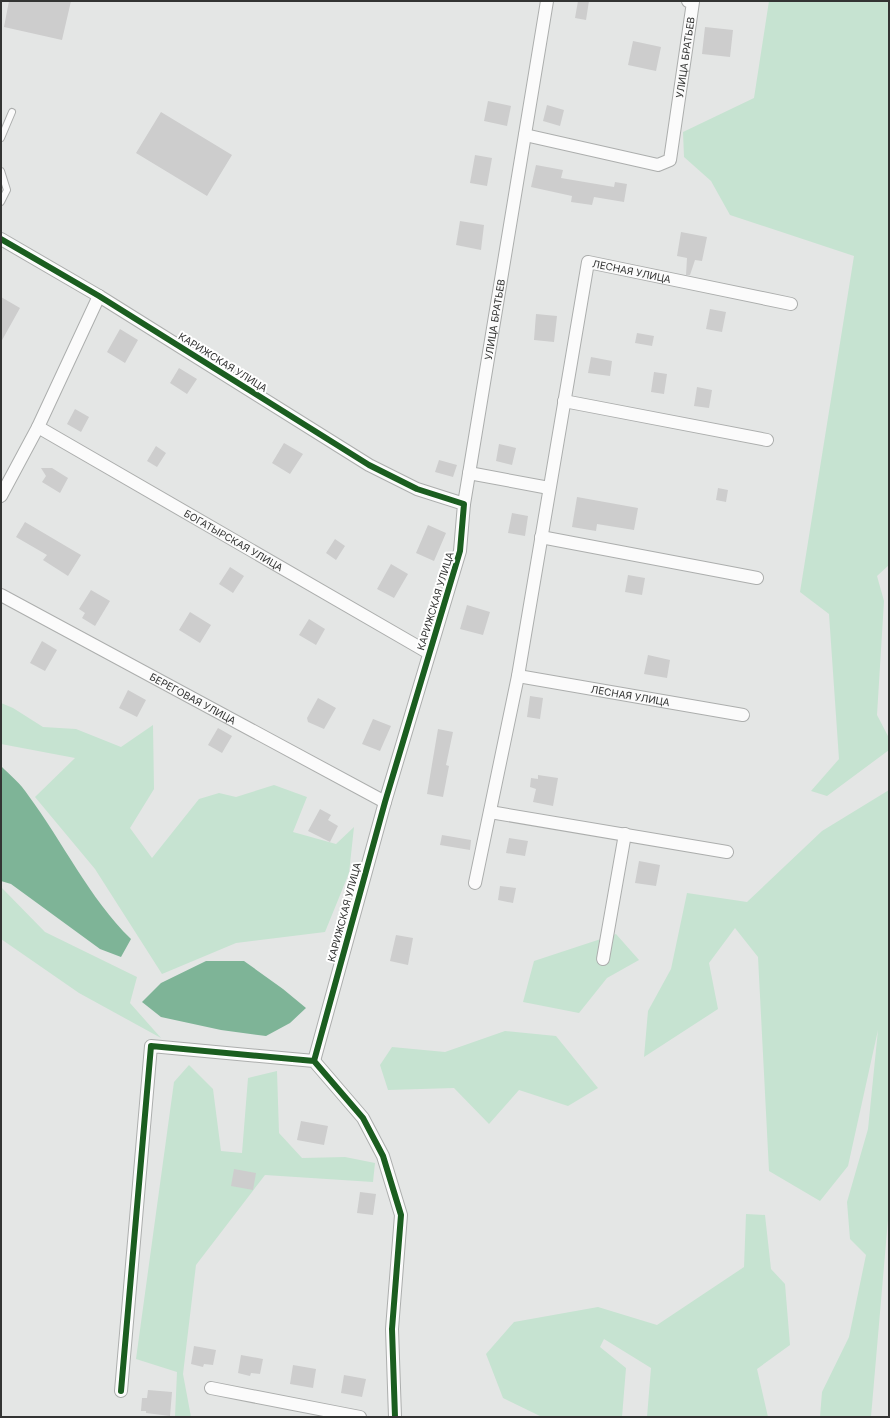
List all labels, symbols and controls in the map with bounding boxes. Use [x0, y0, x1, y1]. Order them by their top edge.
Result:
street label: УЛИЦА БРАТЬЕВ [673, 16, 697, 99]
street label: ЛЕСНАЯ УЛИЦА [591, 257, 672, 285]
street label: УЛИЦА БРАТЬЕВ [482, 278, 507, 361]
street label: КАРИЖСКАЯ УЛИЦА [176, 330, 270, 394]
street label: БОГАТЫРСКАЯ УЛИЦА [182, 507, 285, 573]
street label: КАРИЖСКАЯ УЛИЦА [414, 550, 456, 652]
street label: БЕРЕГОВАЯ УЛИЦА [148, 670, 238, 727]
street label: ЛЕСНАЯ УЛИЦА [590, 683, 671, 708]
street label: КАРИЖСКАЯ УЛИЦА [325, 861, 363, 963]

